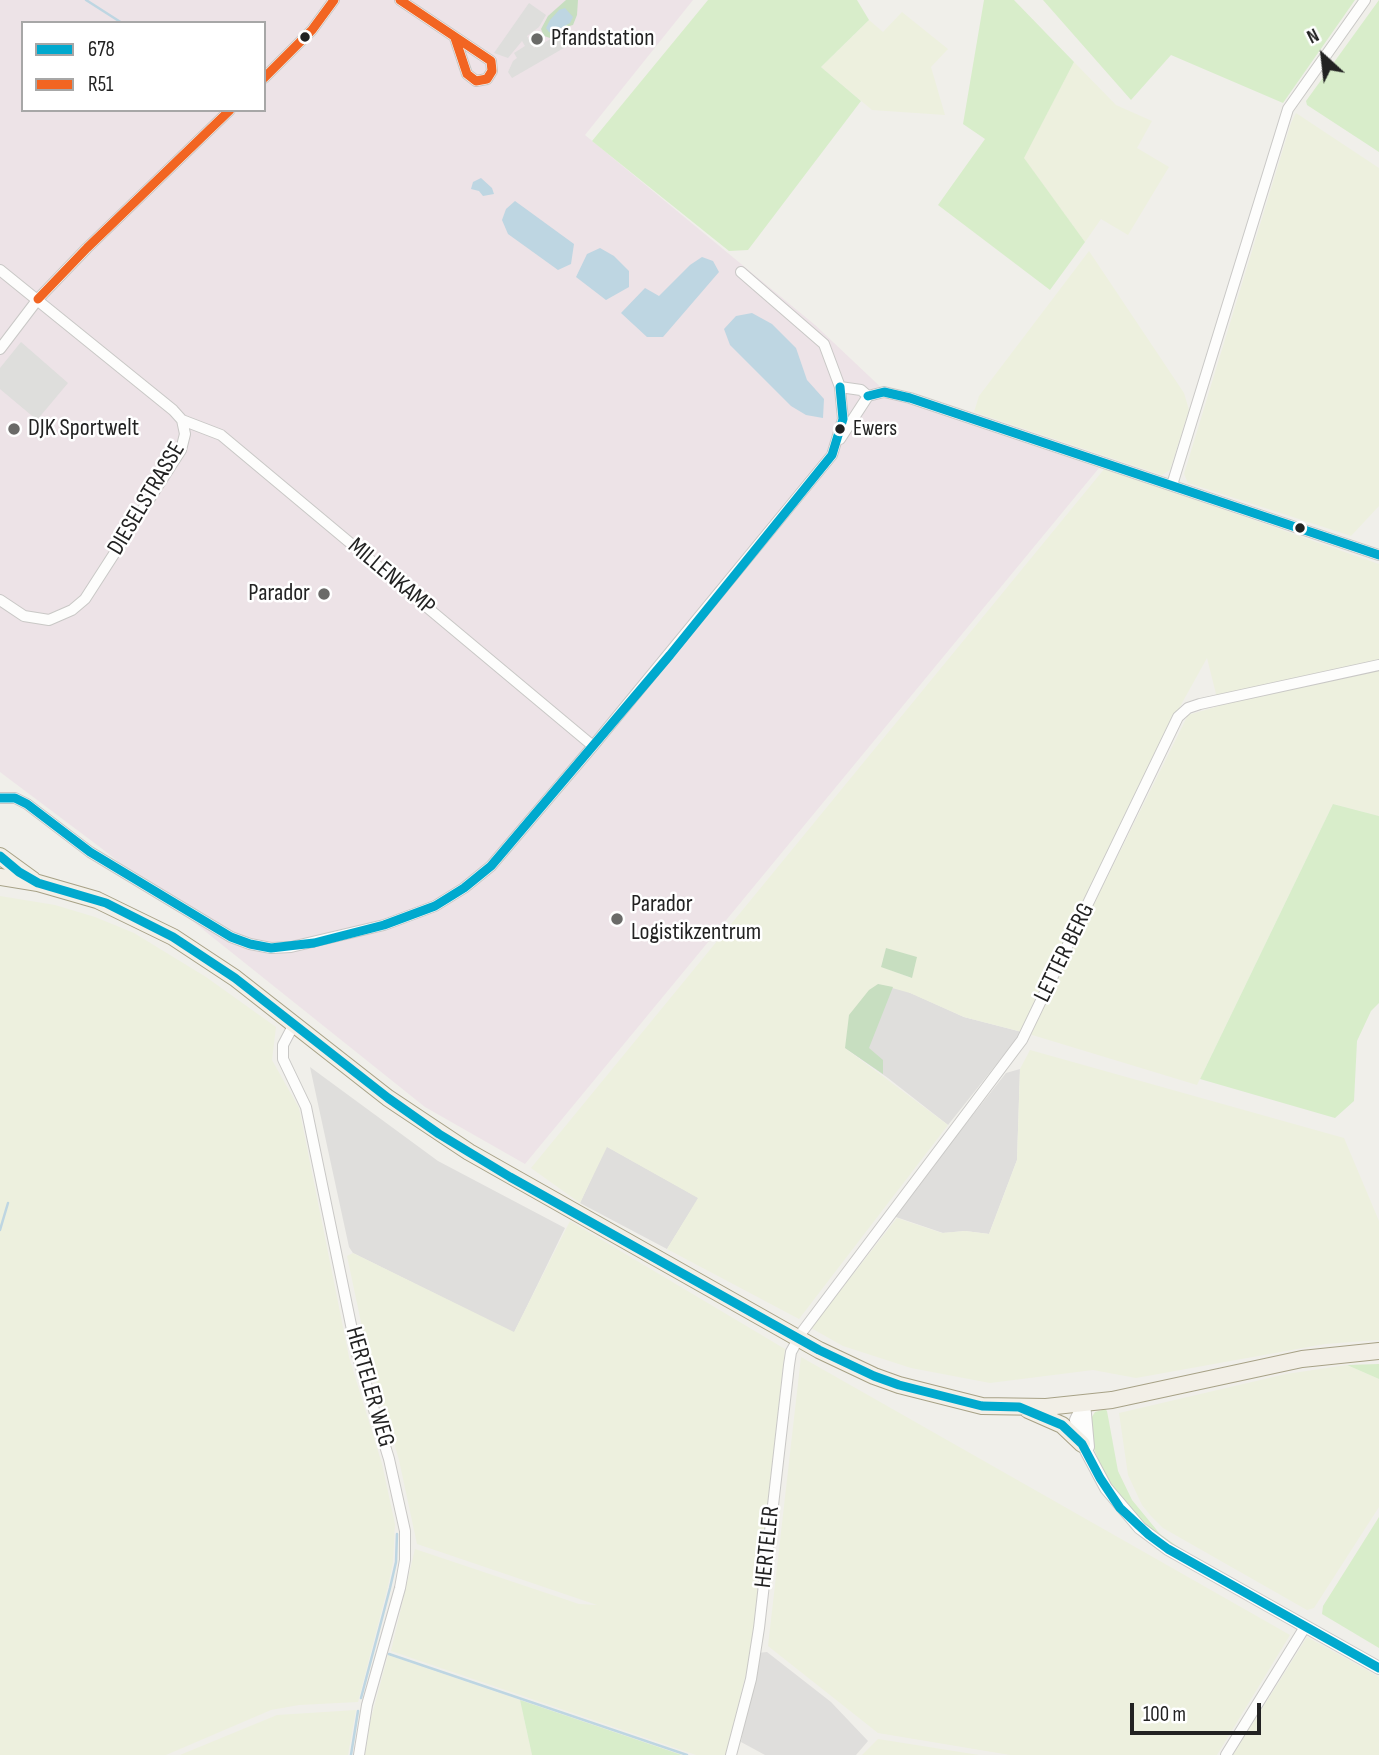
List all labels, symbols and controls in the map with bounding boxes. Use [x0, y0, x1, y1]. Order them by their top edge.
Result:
legend [21, 21, 266, 112]
north arrow [1288, 21, 1358, 91]
text: N [1303, 24, 1323, 49]
place label: Pfandstation [551, 25, 655, 53]
unlabelled marker [298, 30, 312, 44]
marker: Pfandstation [529, 31, 545, 47]
text: 678 [88, 37, 115, 62]
text: R51 [88, 72, 113, 97]
place label: DJK Sportwelt [28, 415, 139, 443]
place label: Ewers [853, 416, 897, 442]
marker: DJK Sportwelt [6, 421, 22, 437]
marker: Ewers [833, 422, 847, 436]
street label: DIESELSTRASSE [102, 437, 192, 561]
unlabelled marker [1293, 521, 1307, 535]
street label: MILLENKAMP [342, 532, 440, 622]
place label: Parador [248, 580, 310, 608]
marker: Parador [316, 586, 332, 602]
place label: Parador Logistikzentrum [631, 891, 761, 947]
street label: LETTER BERG [1029, 899, 1101, 1007]
marker: Parador Logistikzentrum [609, 911, 625, 927]
street label: HERTELER WEG [338, 1324, 400, 1450]
street label: HERTELER [749, 1505, 787, 1589]
scale bar [1134, 1688, 1265, 1732]
text: 100 m [1143, 1702, 1186, 1727]

